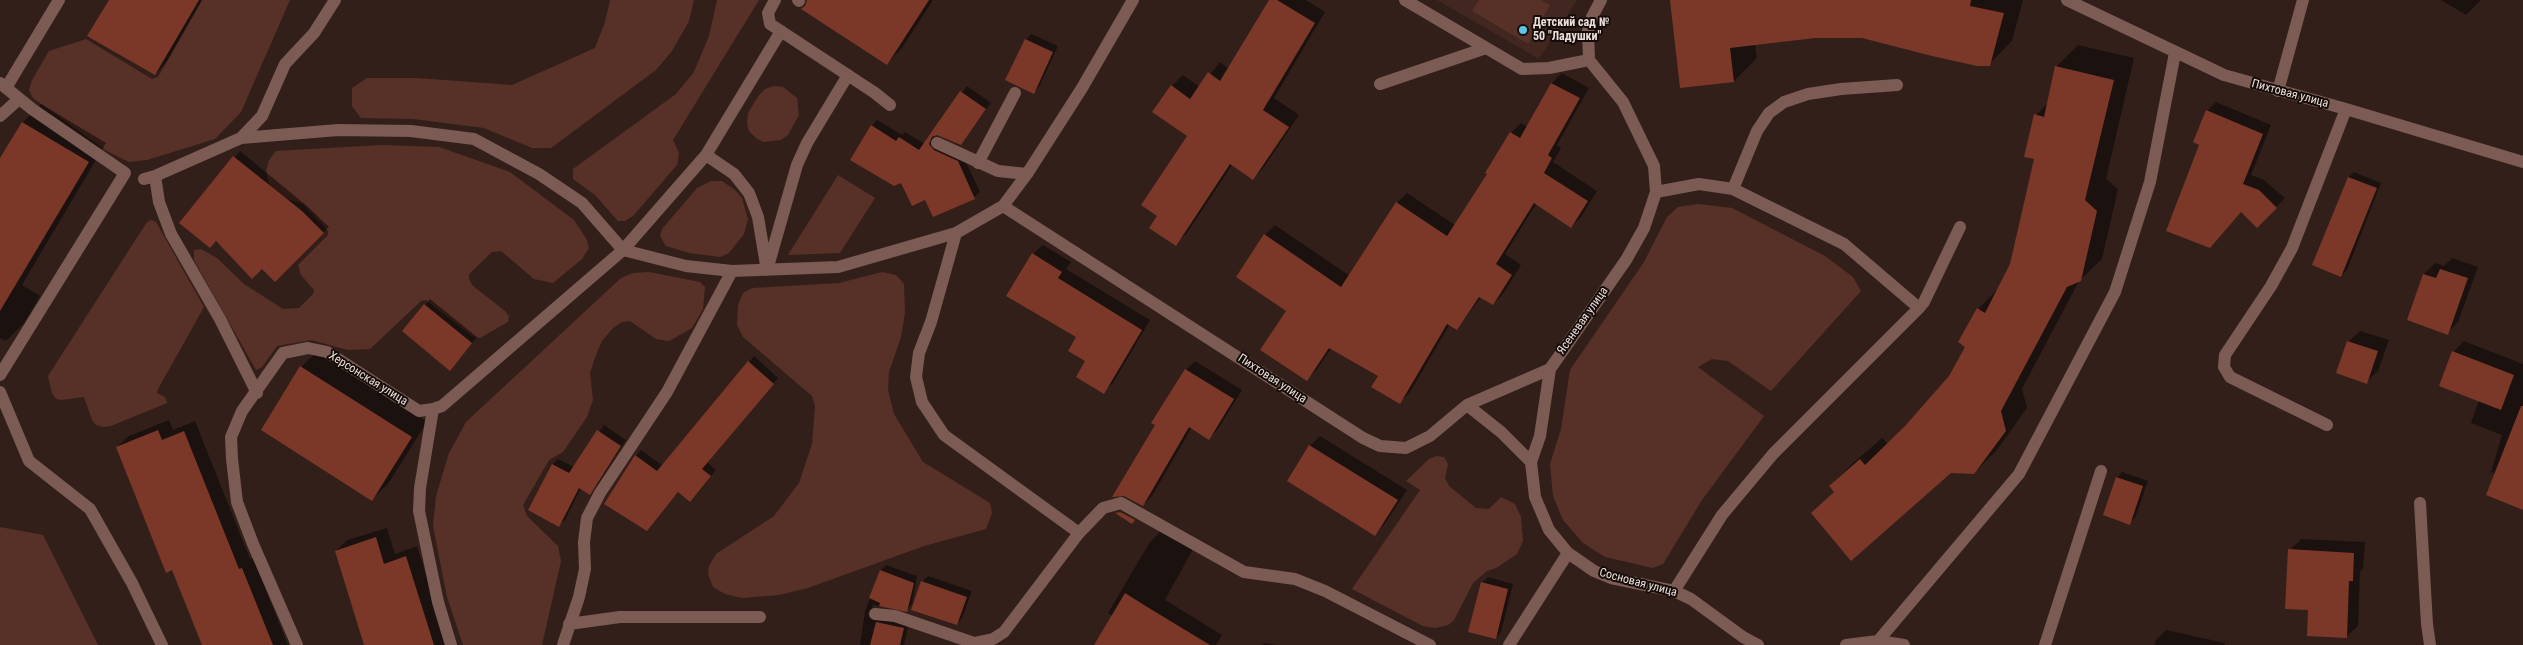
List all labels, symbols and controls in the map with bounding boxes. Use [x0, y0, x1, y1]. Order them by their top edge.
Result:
place label: Детский сад № 50 "Ладушки" [1533, 16, 1609, 44]
marker: Детский сад № 50 "Ладушки" [1517, 24, 1529, 36]
street label: Пихтовая улица [2250, 77, 2330, 111]
street label: Ясеневая улица [1554, 285, 1612, 357]
street label: Херсонская улица [326, 349, 410, 409]
street label: Пихтовая улица [1235, 351, 1309, 407]
street label: Сосновая улица [1598, 566, 1678, 600]

